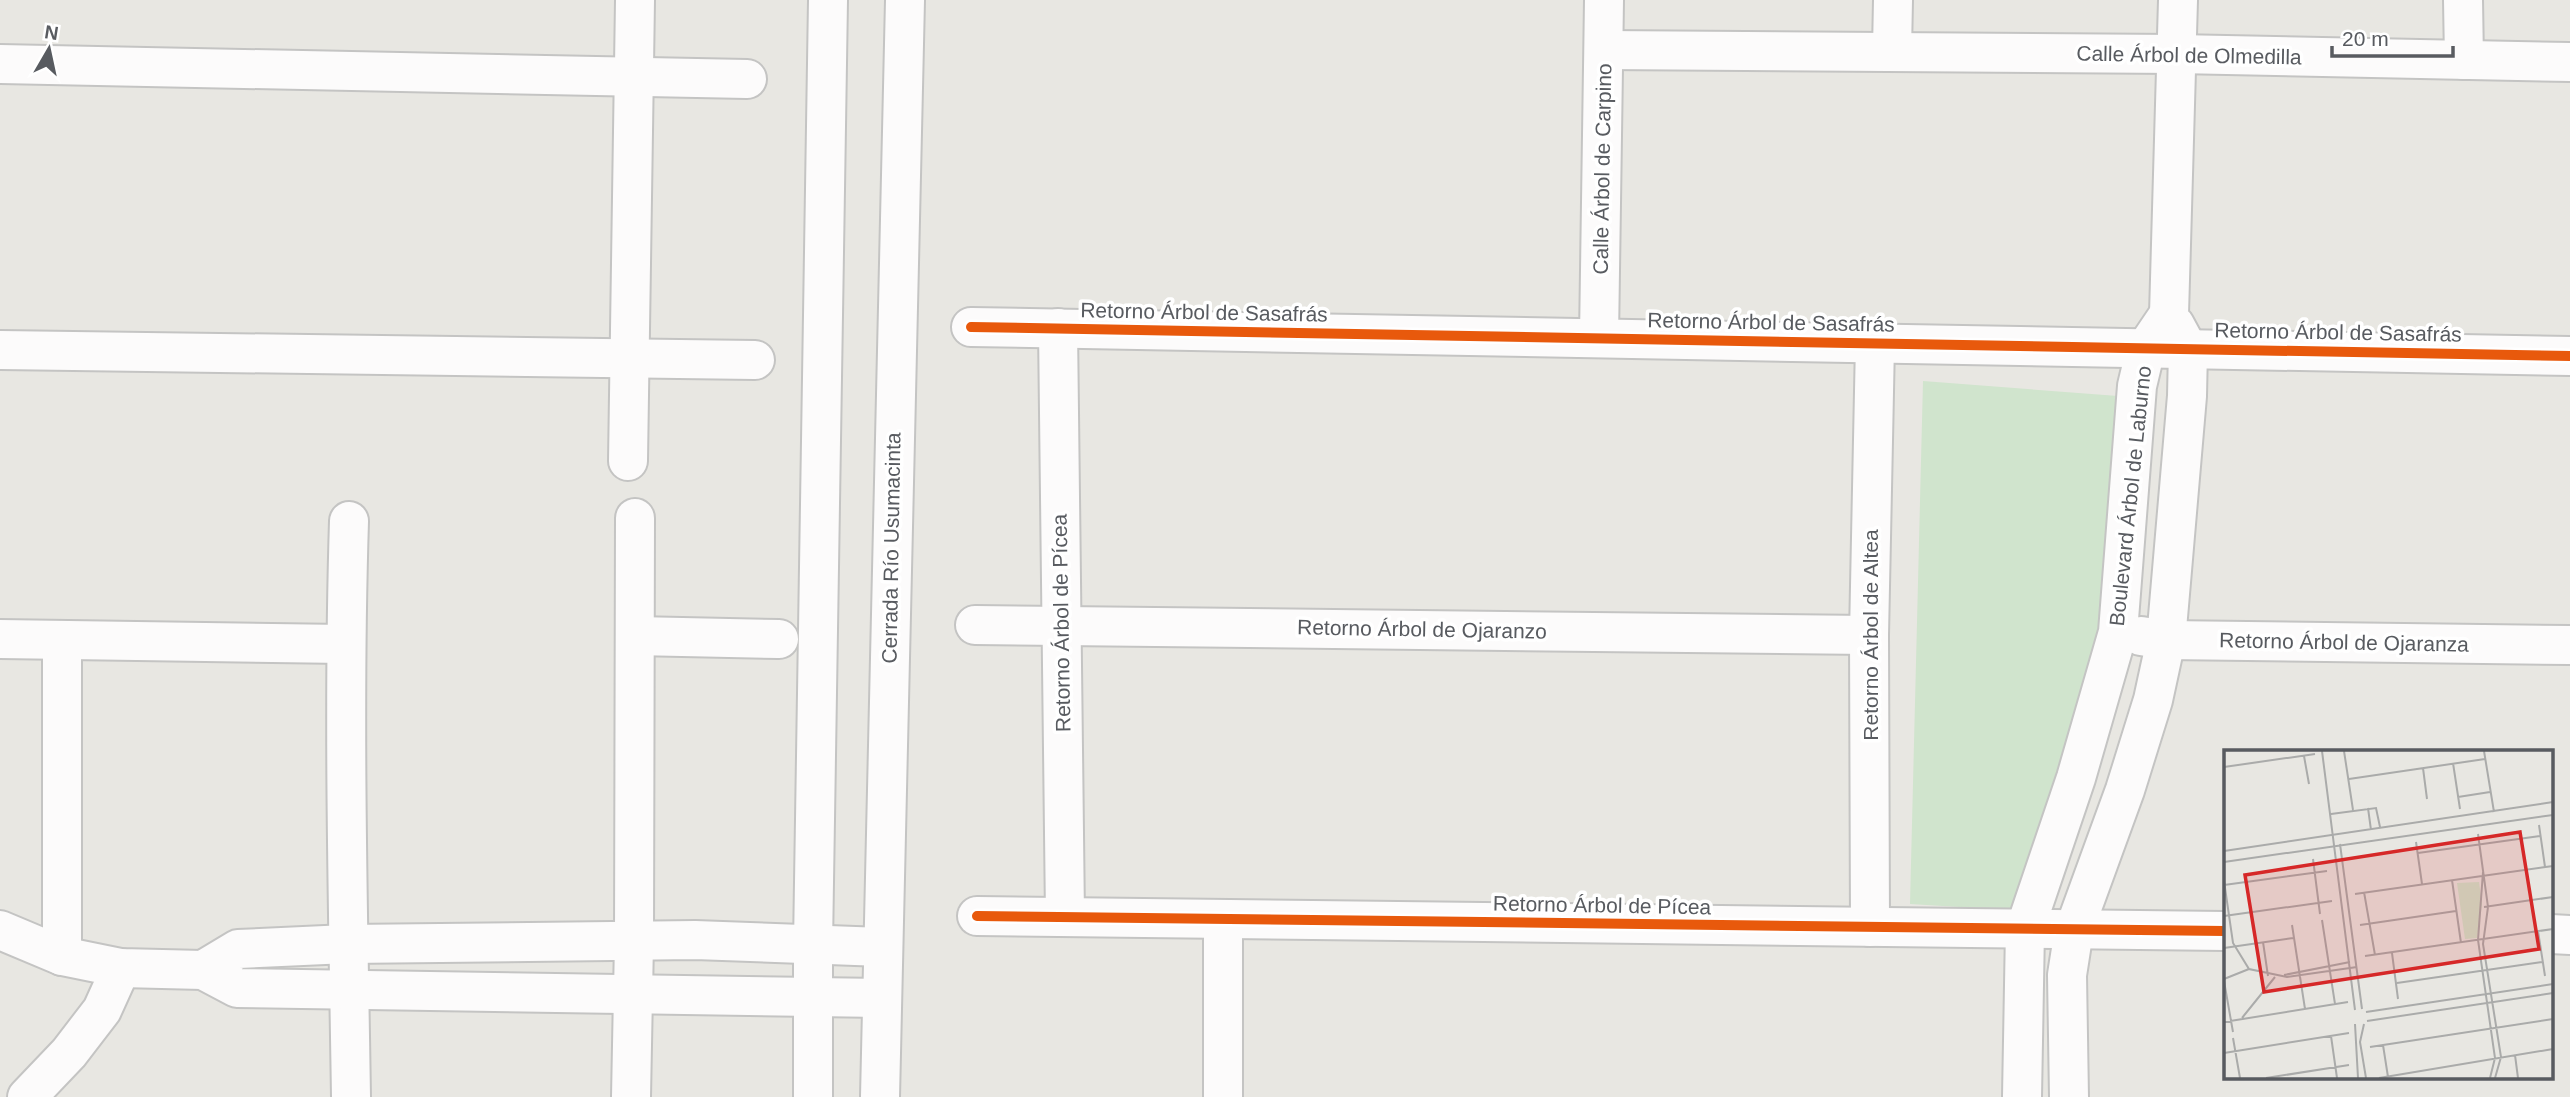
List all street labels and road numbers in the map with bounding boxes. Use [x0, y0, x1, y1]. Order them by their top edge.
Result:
street label: Calle Árbol de Olmedilla [2076, 42, 2302, 68]
street label: Calle Árbol de Carpino [1589, 63, 1615, 275]
street label: Retorno Árbol de Sasafrás [1080, 298, 1328, 326]
street label: Retorno Árbol de Sasafrás [1647, 308, 1895, 336]
street label: Retorno Árbol de Sasafrás [2214, 318, 2462, 346]
street label: Boulevard Árbol de Laburno [2105, 365, 2155, 627]
street label: Cerrada Río Usumacinta [877, 432, 905, 664]
street label: Retorno Árbol de Pícea [1048, 513, 1074, 732]
street label: Retorno Árbol de Altea [1859, 529, 1882, 741]
street label: Retorno Árbol de Ojaranzo [1297, 615, 1547, 643]
street label: Retorno Árbol de Ojaranza [2219, 628, 2469, 656]
street label: Retorno Árbol de Pícea [1493, 892, 1712, 918]

